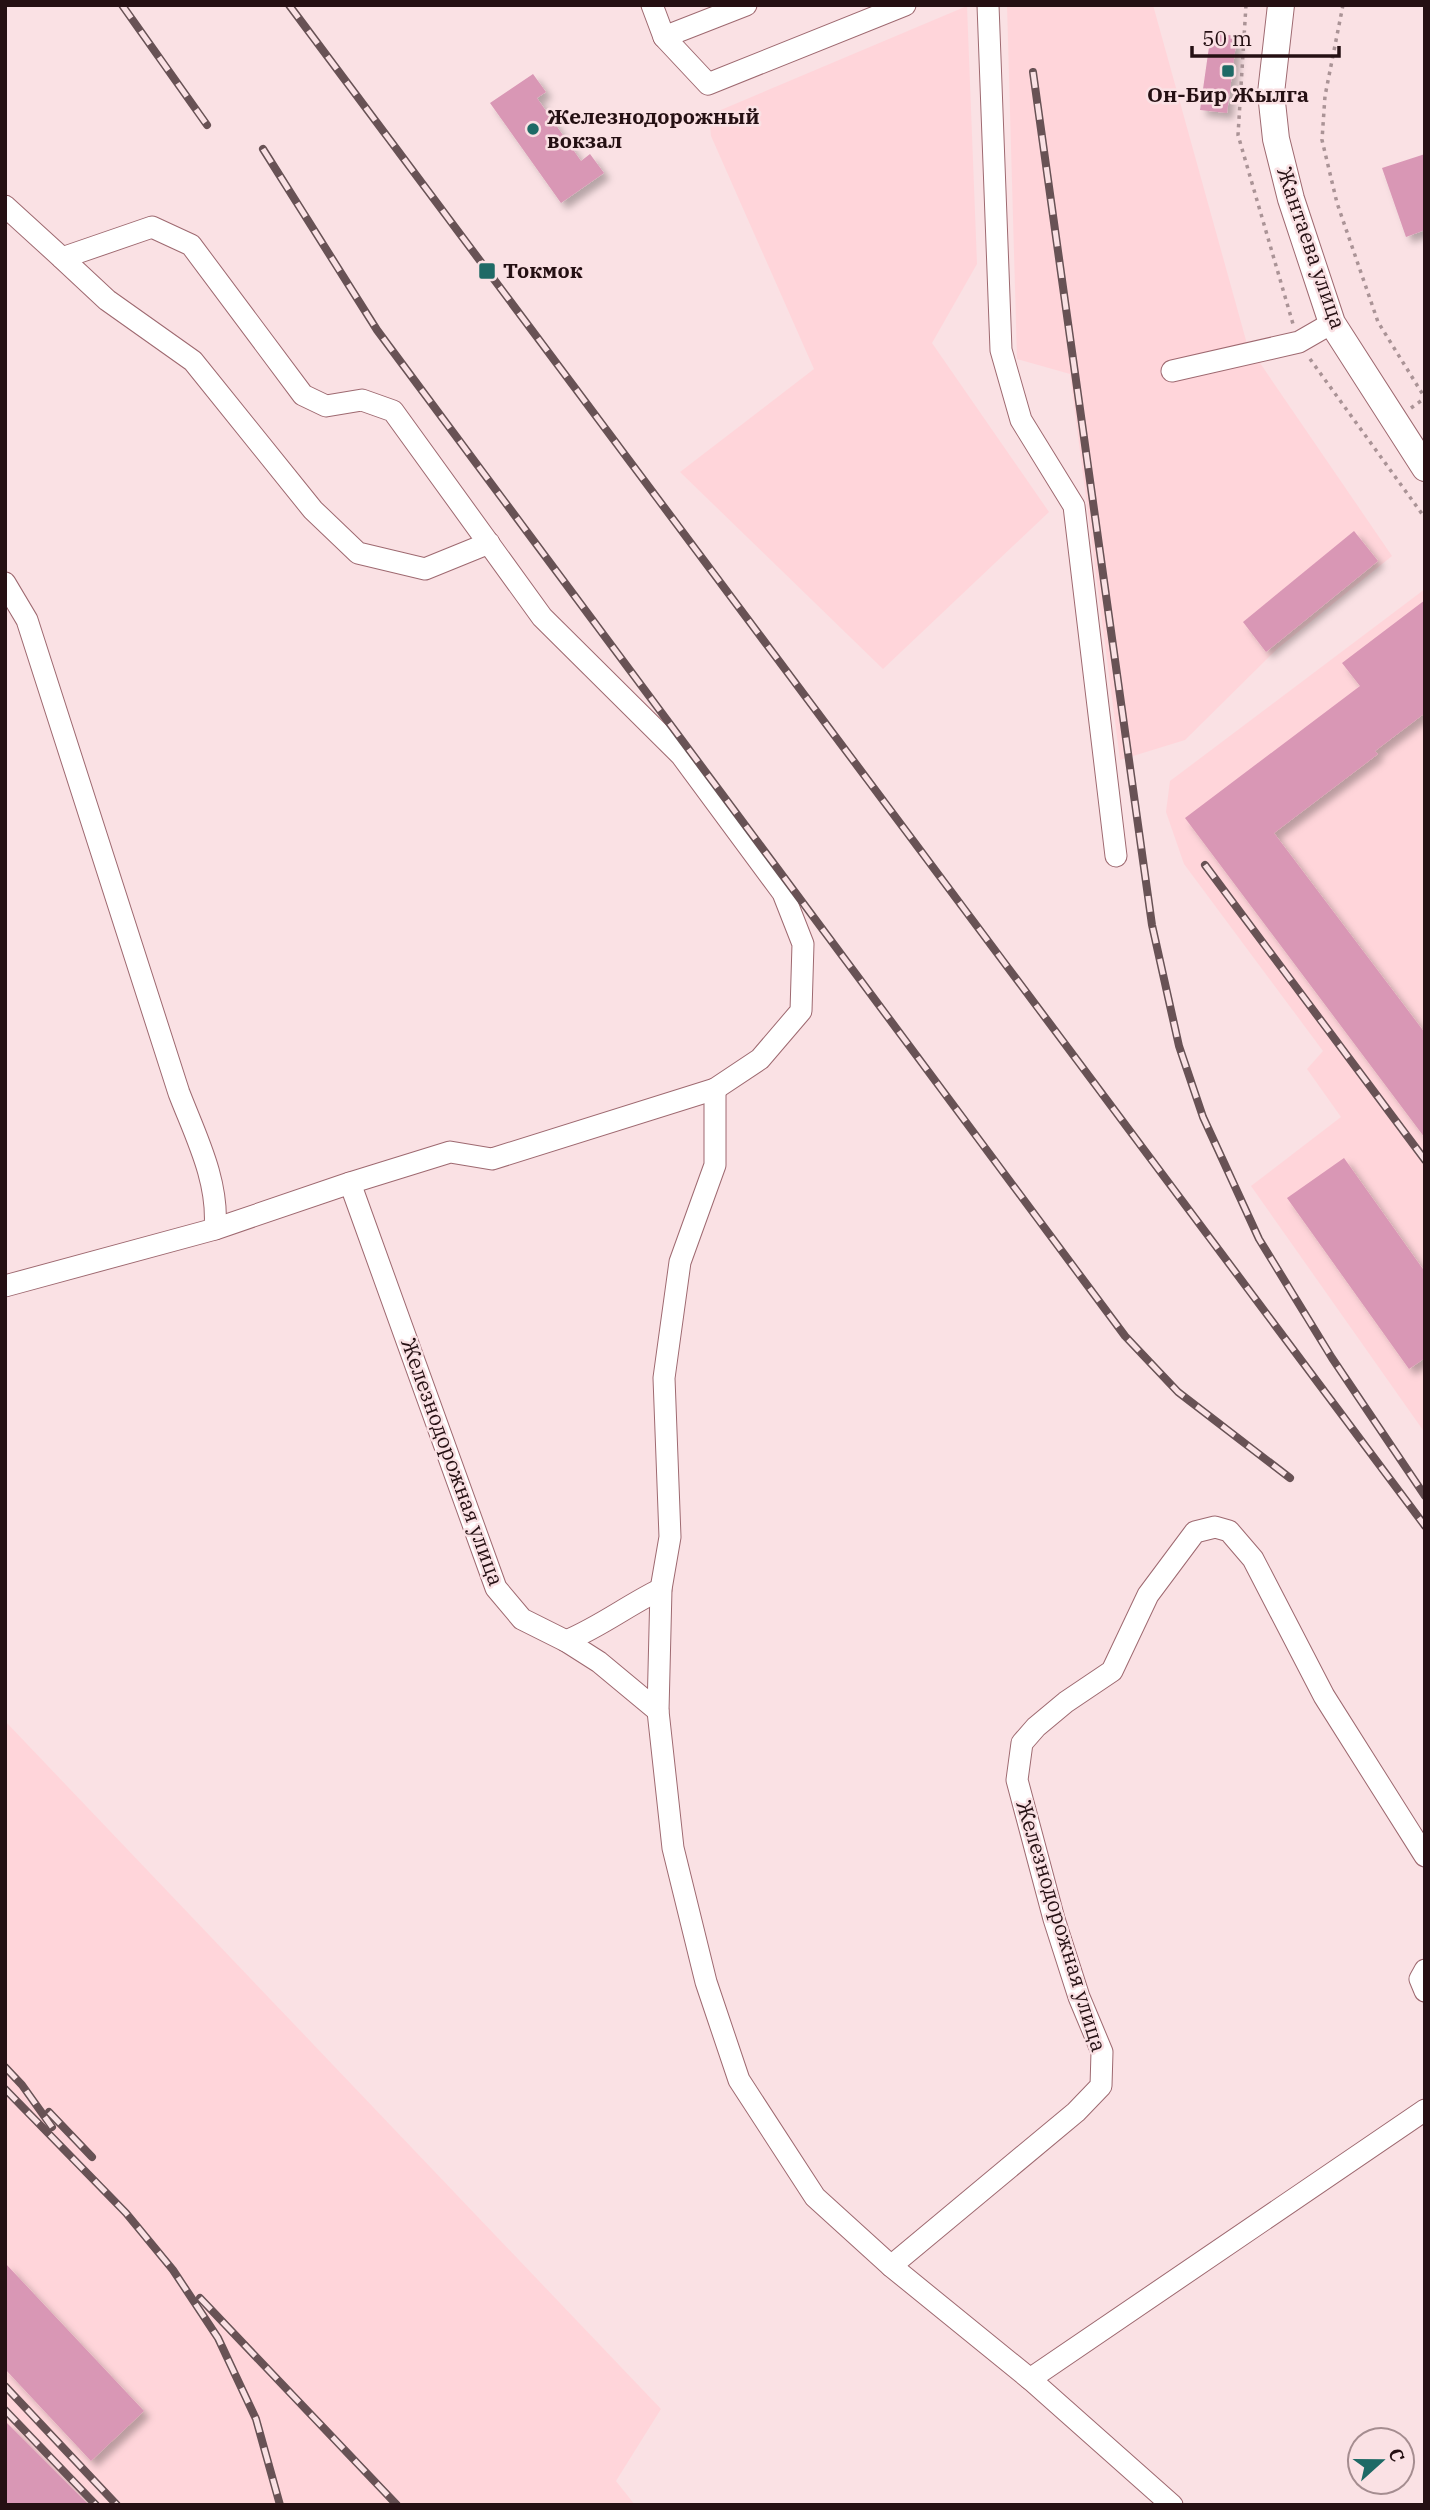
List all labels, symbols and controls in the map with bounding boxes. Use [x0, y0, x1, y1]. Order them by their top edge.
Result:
scale bar [1192, 14, 1339, 58]
text: 50 m [1202, 24, 1252, 52]
marker: Он-Бир Жылга [1220, 63, 1236, 79]
place label: Он-Бир Жылга [1147, 80, 1309, 108]
place label: Железнодорожный вокзал [547, 102, 760, 154]
marker: Железнодорожный вокзал [525, 121, 541, 137]
street label: Жантаева улица [1271, 163, 1353, 333]
place label: Токмок [503, 256, 583, 284]
marker: Токмок [477, 261, 497, 281]
street label: Железнодорожная улица [395, 1334, 511, 1589]
street label: Железнодорожная улица [1010, 1797, 1114, 2055]
north arrow [1346, 2426, 1416, 2496]
text: С [1383, 2445, 1410, 2465]

